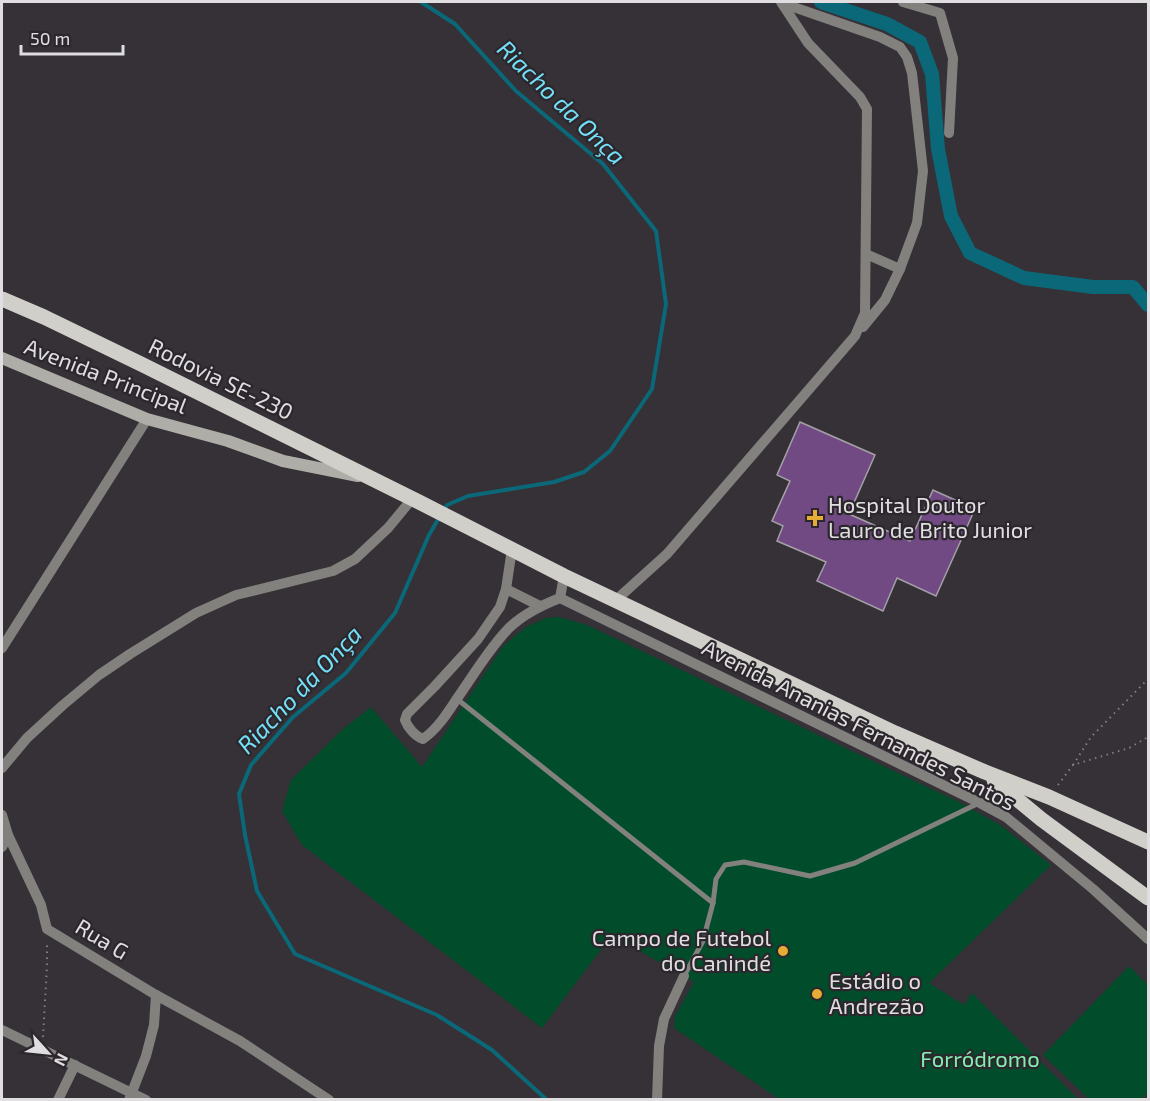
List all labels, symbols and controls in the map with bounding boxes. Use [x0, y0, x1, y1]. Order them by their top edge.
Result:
scale bar [21, 18, 123, 56]
text: 50 m [30, 27, 70, 49]
water label: Riacho da Onça [491, 34, 632, 171]
street label: Avenida Principal [21, 332, 192, 418]
street label: Rodovia SE-230 [145, 332, 298, 424]
place label: Hospital Doutor Lauro de Brito Junior [828, 491, 1032, 542]
marker: Hospital Doutor Lauro de Brito Junior [806, 509, 824, 527]
water label: Riacho da Onça [231, 619, 368, 760]
street label: Avenida Ananias Fernandes Santos [698, 633, 1021, 815]
street label: Rua G [71, 912, 134, 964]
place label: Campo de Futebol do Canindé [592, 924, 771, 975]
marker: Campo de Futebol do Canindé [776, 944, 790, 958]
place label: Estádio o Andrezão [829, 967, 924, 1018]
marker: Estádio o Andrezão [810, 987, 824, 1001]
north arrow [18, 1023, 78, 1083]
park label: Forródromo [920, 1045, 1040, 1071]
text: N [51, 1051, 73, 1070]

